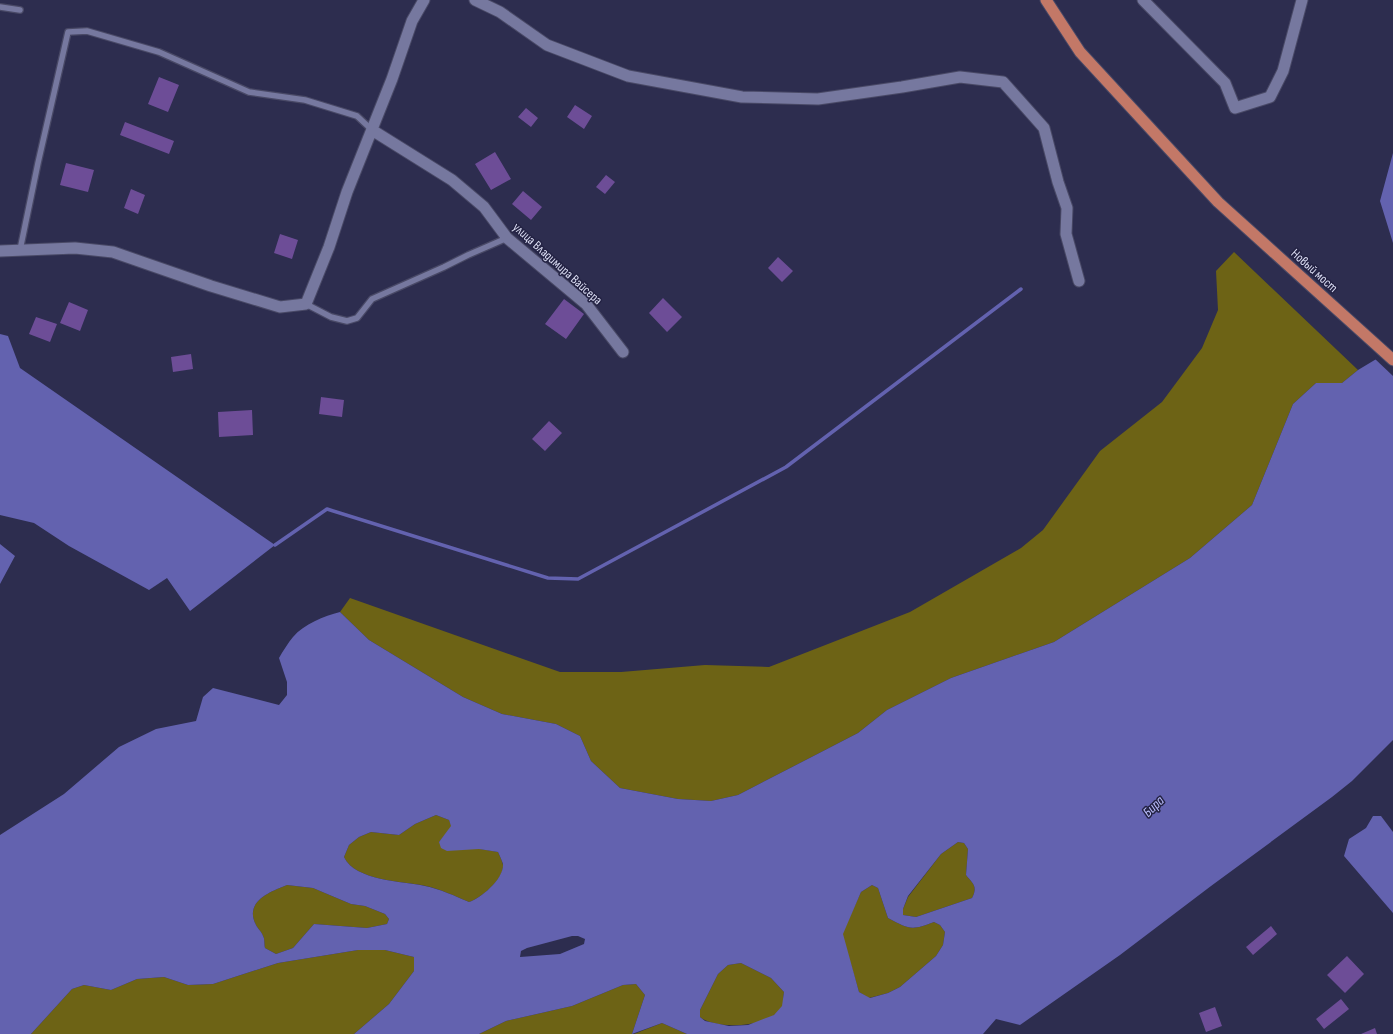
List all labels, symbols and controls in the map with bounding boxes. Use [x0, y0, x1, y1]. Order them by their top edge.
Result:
street label: улица Владимира Вайсера [509, 219, 605, 308]
street label: Новый мост [1288, 246, 1341, 296]
water label: Бира [1139, 792, 1168, 821]

